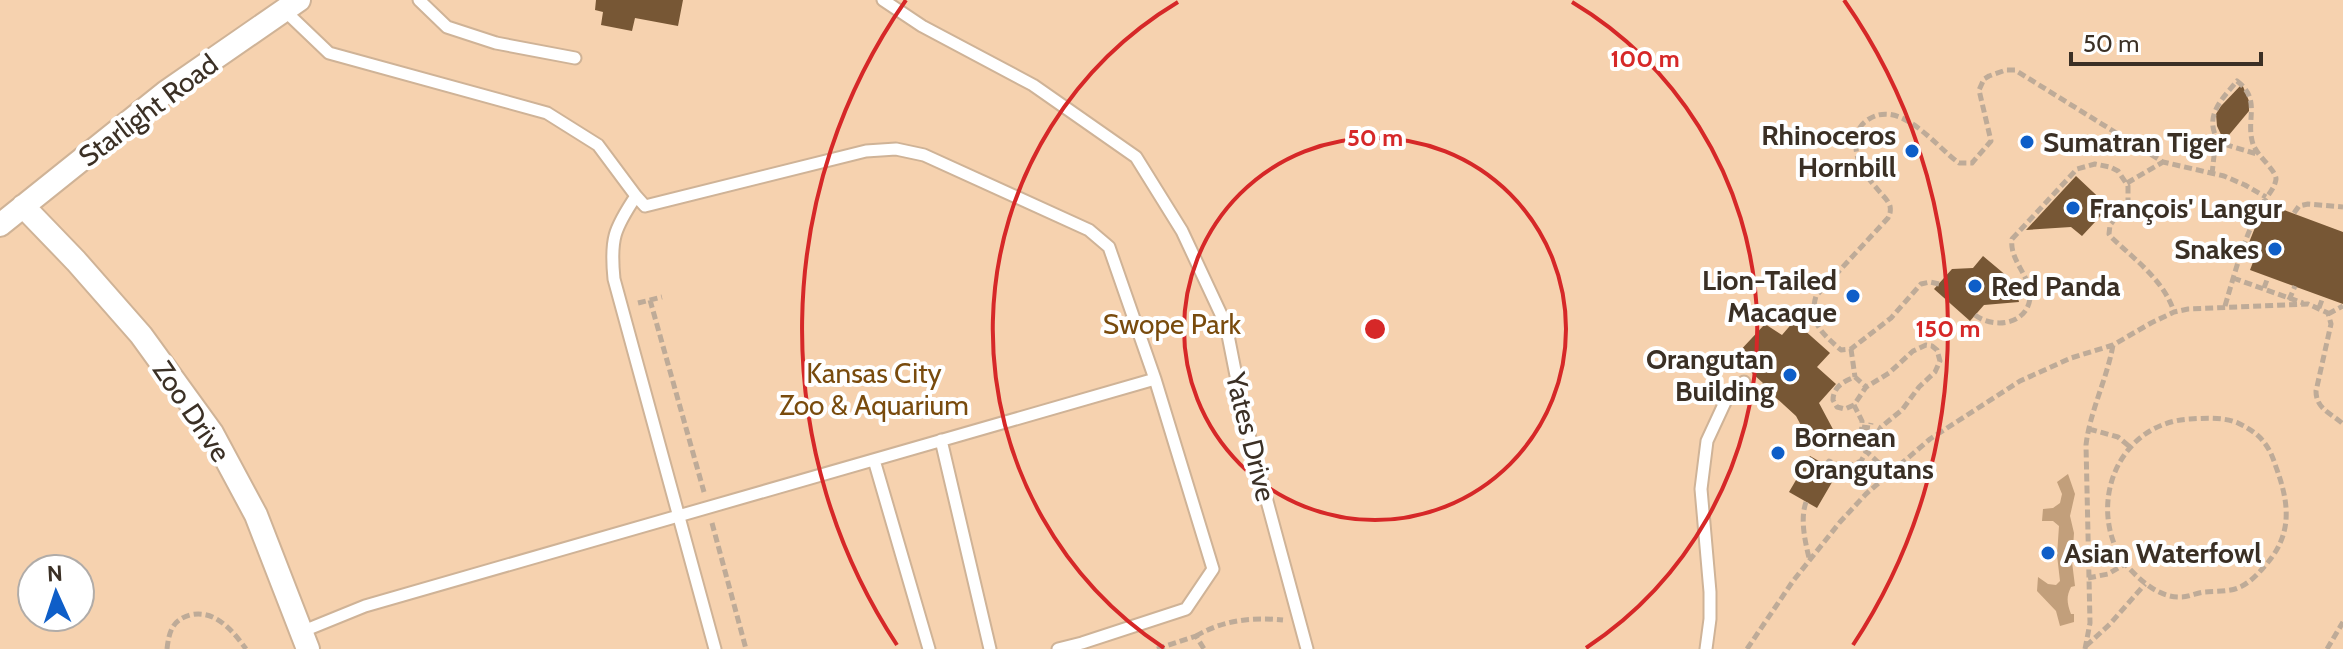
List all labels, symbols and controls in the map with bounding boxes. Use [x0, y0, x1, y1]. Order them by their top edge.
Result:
scale bar [2071, 16, 2261, 66]
text: 50 m [2083, 29, 2139, 58]
text: 100 m [1610, 44, 1680, 73]
street label: Starlight Road [72, 47, 224, 173]
place label: Rhinoceros Hornbill [1761, 118, 1896, 184]
text: 50 m [1347, 123, 1403, 152]
place label: Sumatran Tiger [2043, 125, 2227, 159]
marker: Sumatran Tiger [2018, 133, 2036, 151]
marker: Rhinoceros Hornbill [1903, 142, 1921, 160]
place label: François' Langur [2089, 191, 2283, 225]
marker: François' Langur [2064, 199, 2082, 217]
place label: Snakes [2174, 232, 2259, 266]
marker: Snakes [2266, 240, 2284, 258]
place label: Lion-Tailed Macaque [1702, 263, 1837, 329]
place label: Red Panda [1991, 269, 2120, 303]
marker: Red Panda [1966, 277, 1984, 295]
marker: Lion-Tailed Macaque [1844, 287, 1862, 305]
park label: Swope Park [1103, 307, 1242, 341]
text: 150 m [1916, 314, 1980, 343]
centre of rings [1361, 315, 1389, 343]
place label: Orangutan Building [1646, 342, 1774, 408]
street label: Zoo Drive [146, 354, 238, 468]
park label: Kansas City Zoo & Aquarium [779, 356, 969, 422]
marker: Orangutan Building [1781, 366, 1799, 384]
street label: Yates Drive [1218, 368, 1283, 505]
place label: Bornean Orangutans [1794, 420, 1934, 486]
marker: Bornean Orangutans [1769, 444, 1787, 462]
place label: Asian Waterfowl [2064, 536, 2262, 570]
marker: Asian Waterfowl [2039, 544, 2057, 562]
north arrow [16, 553, 96, 633]
text: N [47, 560, 63, 587]

